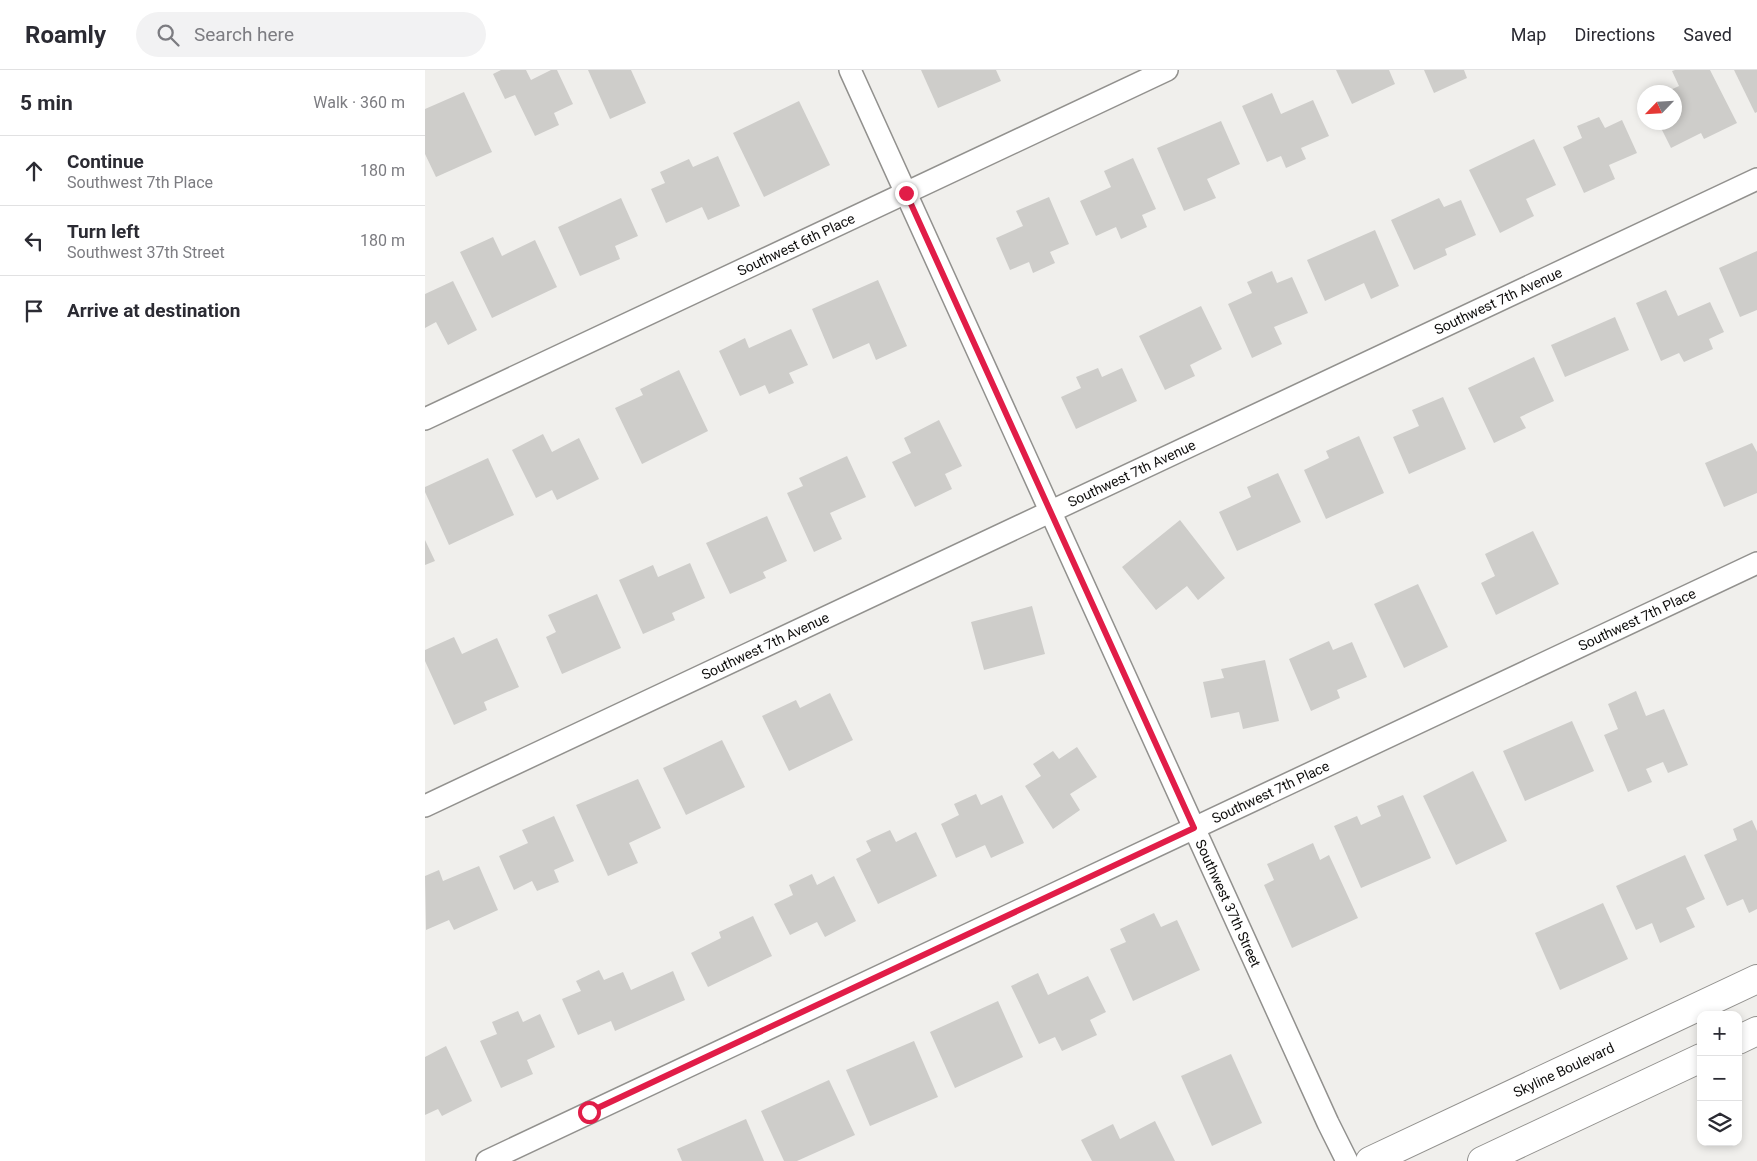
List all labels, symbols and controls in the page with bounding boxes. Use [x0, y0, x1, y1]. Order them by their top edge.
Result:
search box [136, 12, 486, 57]
text: Roamly [25, 21, 106, 49]
icon: search [154, 21, 182, 49]
text: Search here [194, 23, 294, 46]
text: Map [1511, 24, 1546, 45]
text: Directions [1574, 24, 1655, 45]
text: Saved [1683, 24, 1732, 45]
north arrow [1637, 85, 1682, 130]
text: 5 min [20, 91, 73, 115]
text: Walk · 360 m [313, 93, 405, 112]
text: Continue [67, 150, 144, 173]
icon: ahead [20, 157, 48, 185]
text: 180 m [360, 161, 405, 180]
text: Southwest 7th Place [67, 173, 213, 192]
route end [895, 182, 918, 205]
street label: Southwest 6th Place [735, 210, 857, 279]
text: Turn left [67, 220, 140, 243]
icon: left [20, 227, 48, 255]
text: 180 m [360, 231, 405, 250]
text: Southwest 37th Street [67, 243, 225, 262]
street label: Southwest 7th Avenue [1432, 264, 1564, 338]
icon: arrive [20, 297, 48, 325]
text: Arrive at destination [67, 299, 240, 322]
street label: Southwest 7th Avenue [1065, 437, 1198, 510]
street label: Southwest 7th Place [1576, 585, 1698, 654]
street label: Southwest 7th Avenue [699, 609, 832, 683]
street label: Southwest 7th Place [1209, 758, 1332, 827]
street label: Southwest 37th Street [1192, 837, 1264, 970]
map controls [1697, 1011, 1742, 1146]
button: + [1697, 1011, 1742, 1056]
street label: Skyline Boulevard [1511, 1039, 1617, 1100]
button: − [1697, 1056, 1742, 1101]
route start [578, 1101, 601, 1124]
button: layers [1697, 1101, 1742, 1146]

